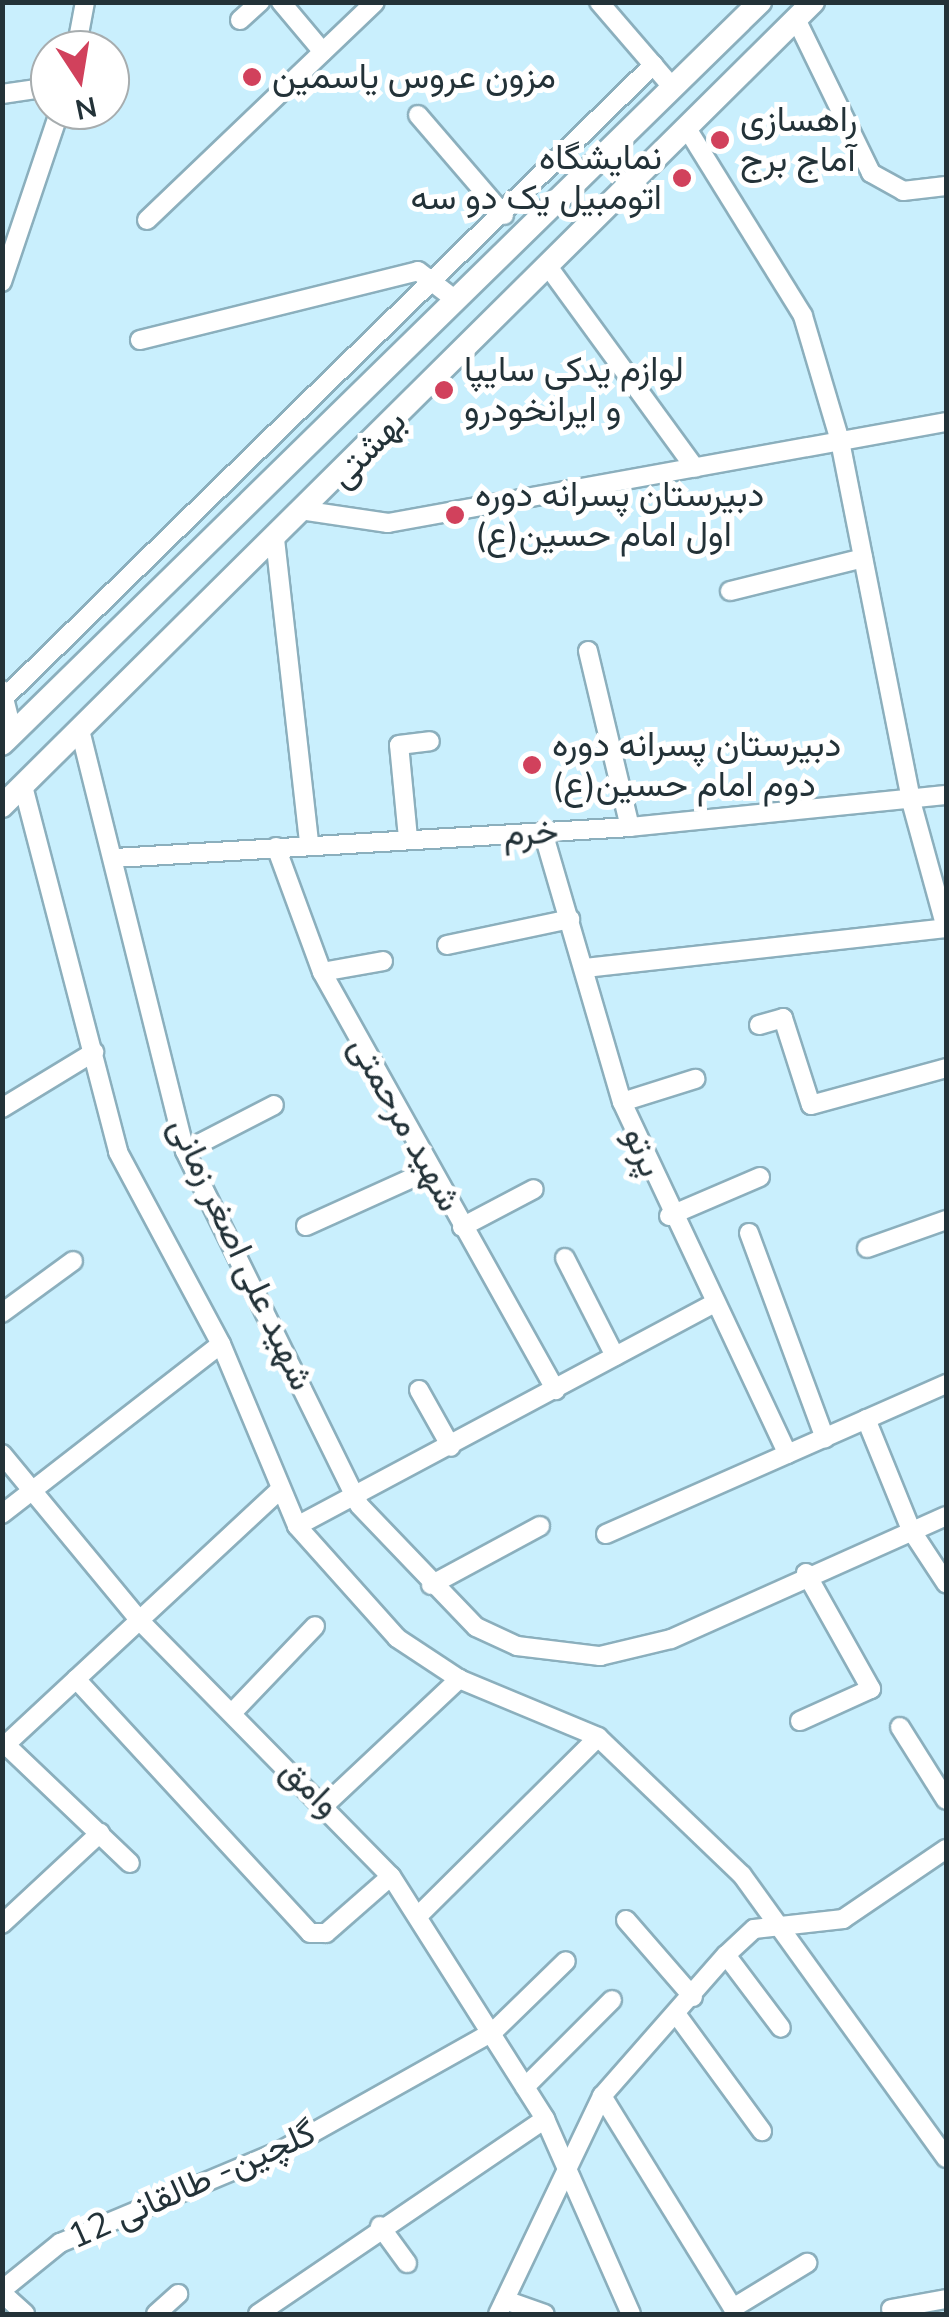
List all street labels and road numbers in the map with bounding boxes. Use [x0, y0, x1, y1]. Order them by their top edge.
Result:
street label: بهشتی [321, 401, 415, 497]
street label: خرم [502, 811, 560, 855]
street label: شهید مرحمتی [340, 1029, 470, 1219]
street label: شهید علی اصغر زمانی [159, 1111, 323, 1397]
street label: پرتو [614, 1121, 672, 1183]
street label: وامق [272, 1750, 348, 1826]
street label: گلچین- طالقانی 12 [62, 2112, 322, 2258]

